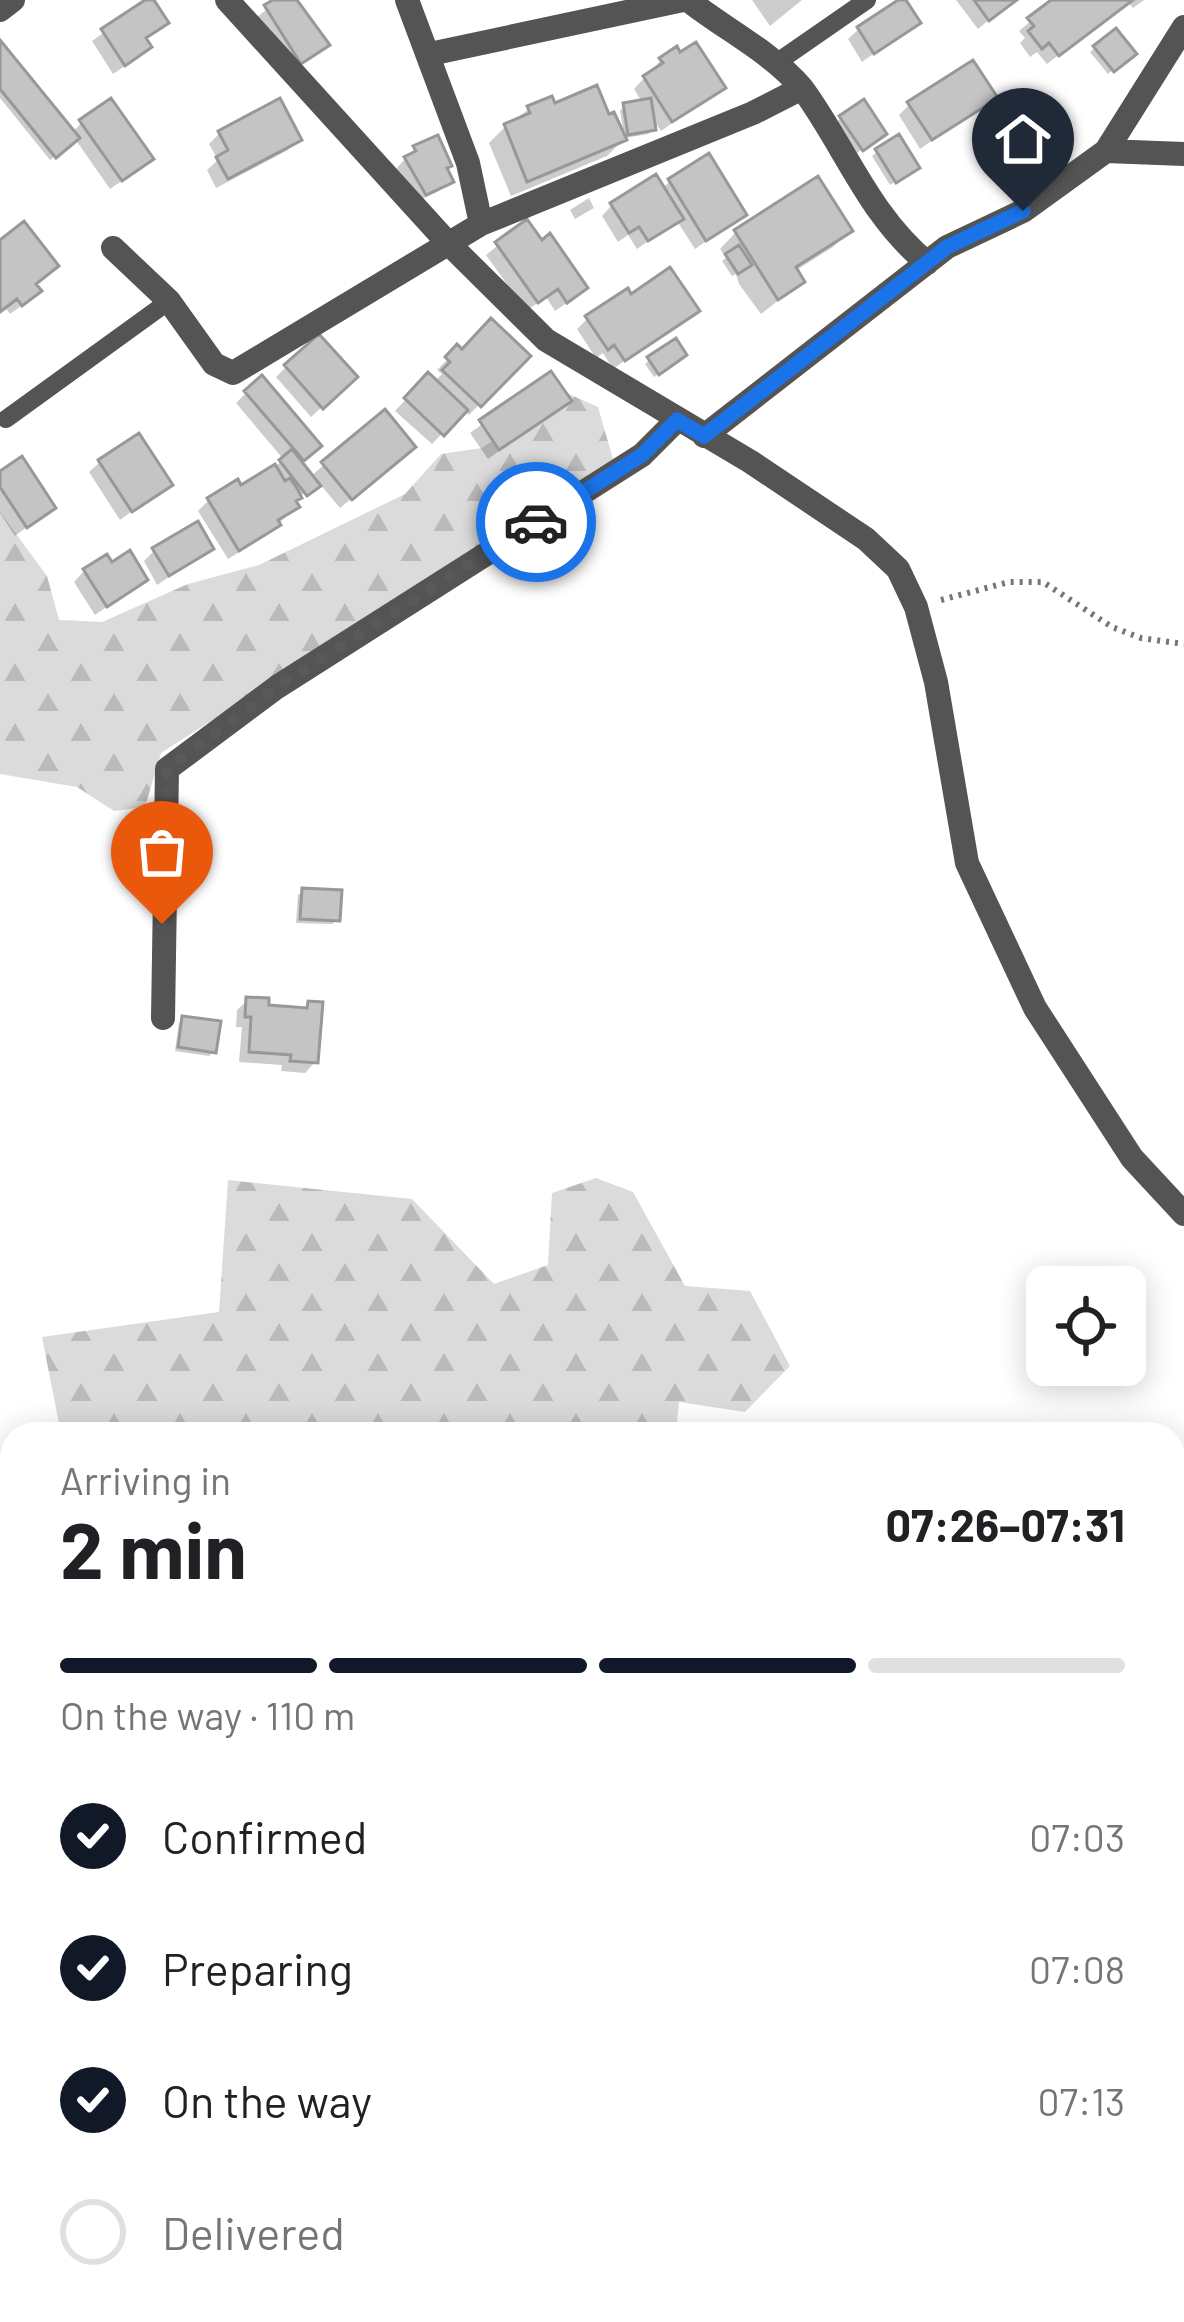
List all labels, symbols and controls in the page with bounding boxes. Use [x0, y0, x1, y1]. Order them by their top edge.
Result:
pin [972, 88, 1074, 211]
icon: home [990, 106, 1056, 172]
courier [476, 462, 596, 582]
icon: car [503, 489, 569, 555]
pin [111, 801, 213, 924]
icon: bag [129, 819, 195, 885]
map controls [1026, 1266, 1146, 1386]
button: locate [1026, 1266, 1146, 1386]
text: Arriving in [60, 1456, 231, 1503]
text: 07:26–07:31 [885, 1497, 1125, 1551]
text: 2 min [60, 1501, 247, 1595]
text: On the way · 110 m [60, 1691, 355, 1738]
icon: check [60, 1803, 126, 1869]
text: Confirmed [162, 1809, 367, 1863]
text: 07:03 [1029, 1813, 1125, 1860]
icon: check [60, 1935, 126, 2001]
text: Preparing [162, 1941, 353, 1995]
text: 07:08 [1029, 1945, 1125, 1992]
icon: check [60, 2067, 126, 2133]
text: On the way [162, 2073, 372, 2127]
text: 07:13 [1038, 2077, 1125, 2124]
text: Delivered [162, 2205, 345, 2259]

